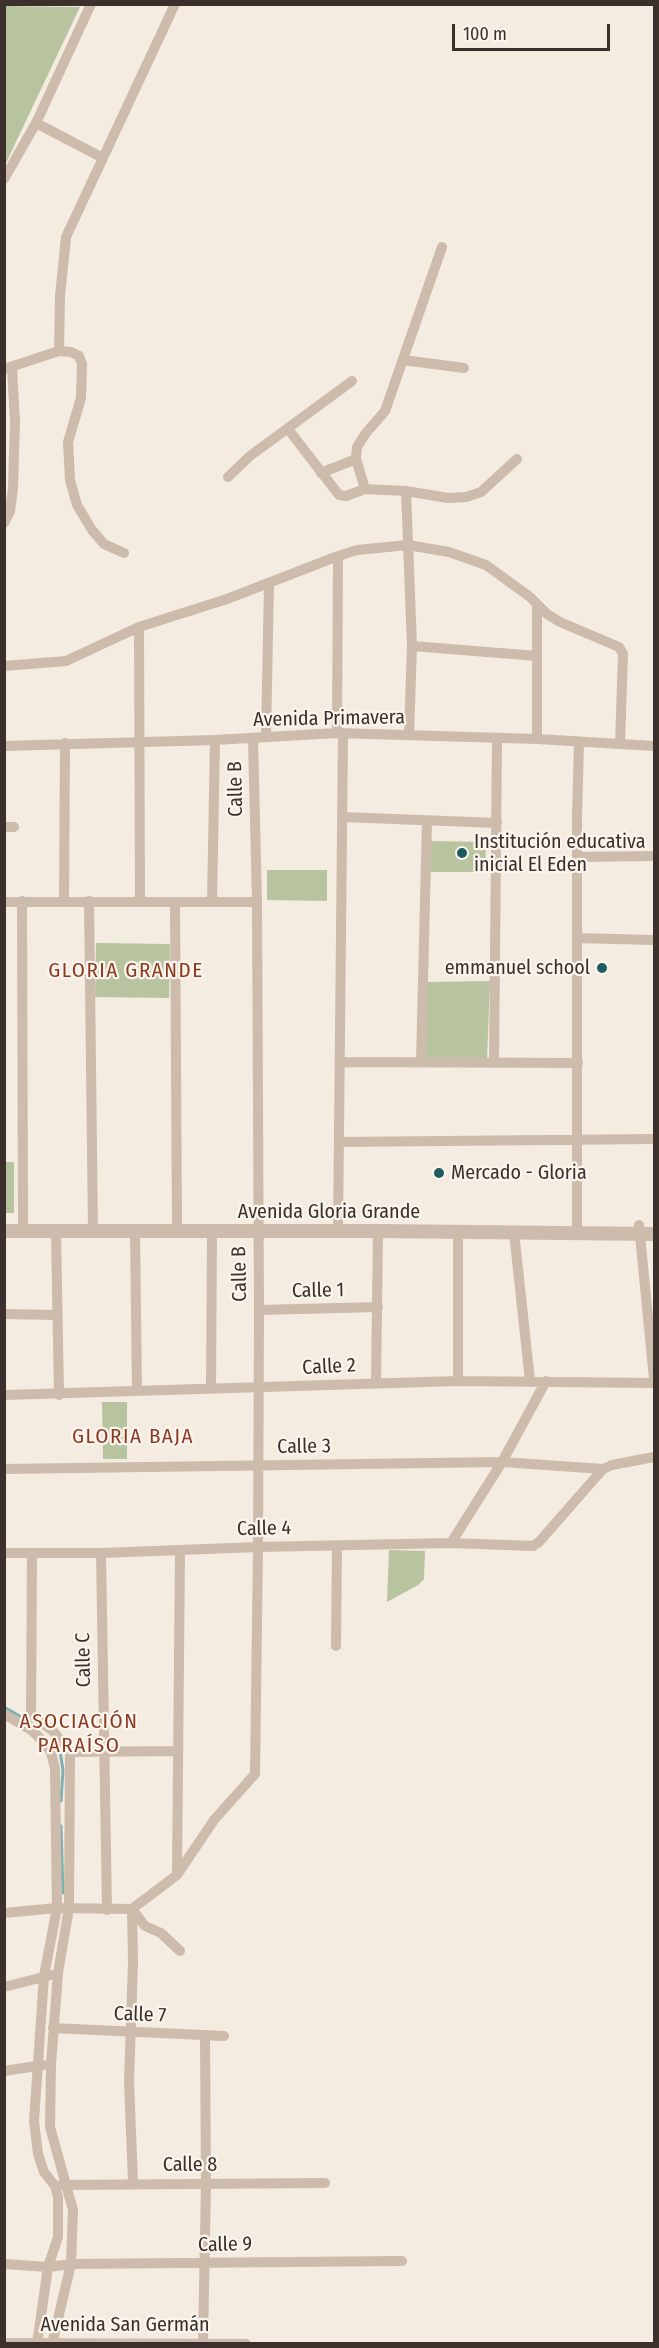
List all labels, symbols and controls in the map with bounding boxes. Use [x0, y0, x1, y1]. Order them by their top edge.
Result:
scale bar [455, 12, 612, 50]
text: 100 m [463, 23, 507, 45]
street label: Avenida Primavera [253, 706, 405, 732]
street label: Calle B [224, 761, 248, 817]
place label: Institución educativa inicial El Eden [474, 830, 645, 877]
marker: Institución educativa inicial El Eden [455, 846, 469, 860]
place label: emmanuel school [445, 956, 590, 980]
district label: GLORIA GRANDE [48, 958, 204, 984]
marker: emmanuel school [595, 961, 609, 975]
place label: Mercado - Gloria [451, 1161, 587, 1185]
marker: Mercado - Gloria [432, 1166, 446, 1180]
street label: Avenida Gloria Grande [238, 1200, 420, 1224]
street label: Calle B [228, 1246, 252, 1302]
street label: Calle 1 [292, 1279, 344, 1303]
street label: Calle 2 [302, 1354, 356, 1380]
district label: GLORIA BAJA [72, 1424, 194, 1450]
street label: Calle 3 [277, 1435, 331, 1459]
street label: Calle 4 [237, 1517, 291, 1541]
street label: Calle C [72, 1632, 96, 1688]
district label: ASOCIACIÓN PARAÍSO [20, 1709, 138, 1759]
street label: Calle 7 [113, 2002, 167, 2028]
street label: Calle 8 [163, 2153, 217, 2177]
street label: Calle 9 [198, 2233, 252, 2257]
street label: Avenida San Germán [40, 2313, 210, 2337]

